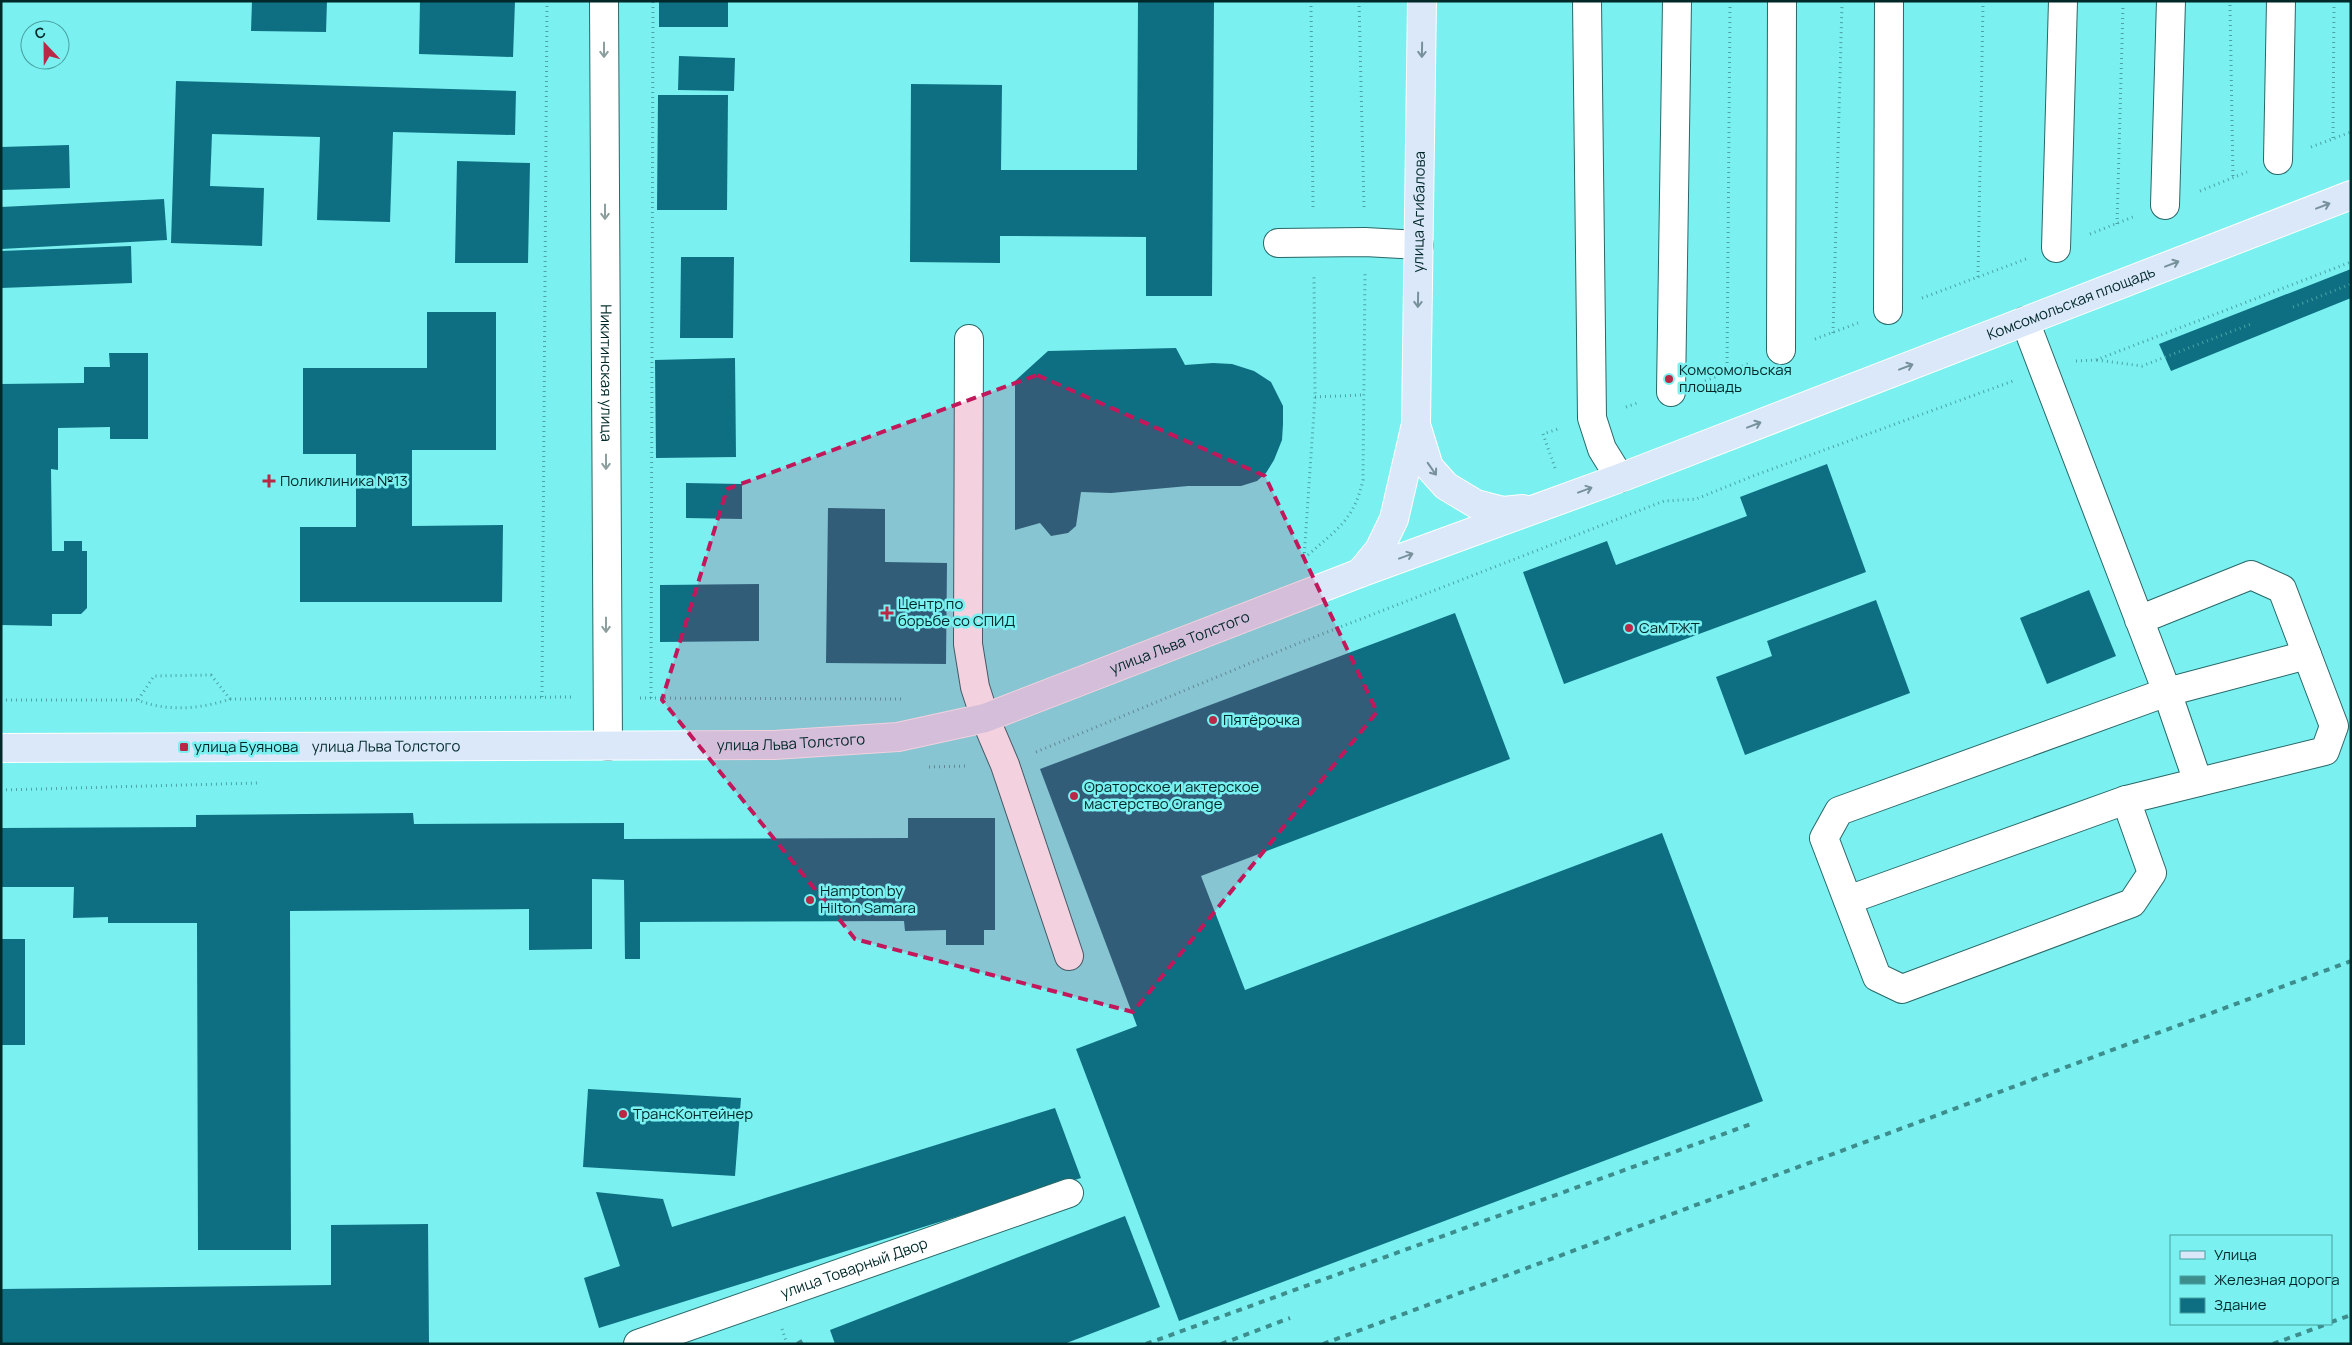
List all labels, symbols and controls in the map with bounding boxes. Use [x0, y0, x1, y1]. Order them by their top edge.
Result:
north arrow [20, 20, 70, 70]
text: С [32, 22, 48, 43]
one-way arrow [599, 42, 609, 58]
one-way arrow [1417, 42, 1427, 58]
street label: улица Агибалова [1407, 151, 1430, 273]
one-way arrow [2315, 200, 2330, 210]
one-way arrow [600, 204, 609, 220]
one-way arrow [2163, 259, 2179, 268]
street label: Комсомольская площадь [1984, 261, 2158, 345]
one-way arrow [1413, 292, 1423, 308]
street label: Никитинская улица [596, 304, 617, 442]
place label: Комсомольская площадь [1679, 359, 1792, 397]
one-way arrow [1898, 361, 1913, 370]
marker: Комсомольская площадь [1663, 373, 1675, 385]
one-way arrow [1746, 420, 1761, 429]
one-way arrow [601, 454, 611, 470]
one-way arrow [1427, 462, 1437, 476]
place label: Поликлиника №13 [280, 470, 408, 491]
marker: Поликлиника №13 [262, 474, 276, 488]
one-way arrow [1577, 485, 1592, 494]
one-way arrow [1398, 551, 1413, 560]
place label: Центр по борьбе со СПИД [898, 593, 1015, 631]
marker: Центр по борьбе со СПИД [880, 606, 894, 620]
street label: улица Льва Толстого [1106, 606, 1253, 679]
one-way arrow [601, 616, 611, 633]
place label: СамТЖТ [1639, 617, 1700, 638]
marker: СамТЖТ [1623, 622, 1635, 634]
place label: Пятёрочка [1223, 709, 1300, 730]
marker: Пятёрочка [1207, 714, 1219, 726]
street label: улица Льва Толстого [717, 728, 866, 755]
street label: улица Льва Толстого [312, 735, 460, 757]
place label: улица Буянова [194, 736, 298, 757]
marker: улица Буянова [178, 741, 190, 753]
place label: Ораторское и актерское мастерство Orange [1084, 776, 1260, 814]
marker: Ораторское и актерское мастерство Orange [1068, 790, 1080, 802]
place label: Hampton by Hilton Samara [820, 880, 916, 918]
marker: Hampton by Hilton Samara [804, 894, 816, 906]
place label: ТрансКонтейнер [633, 1103, 753, 1124]
marker: ТрансКонтейнер [617, 1108, 629, 1120]
street label: улица Товарный Двор [777, 1232, 931, 1303]
legend [2170, 1235, 2332, 1325]
text: Улица [2214, 1244, 2257, 1265]
text: Железная дорога [2214, 1269, 2339, 1290]
text: Здание [2214, 1294, 2267, 1315]

